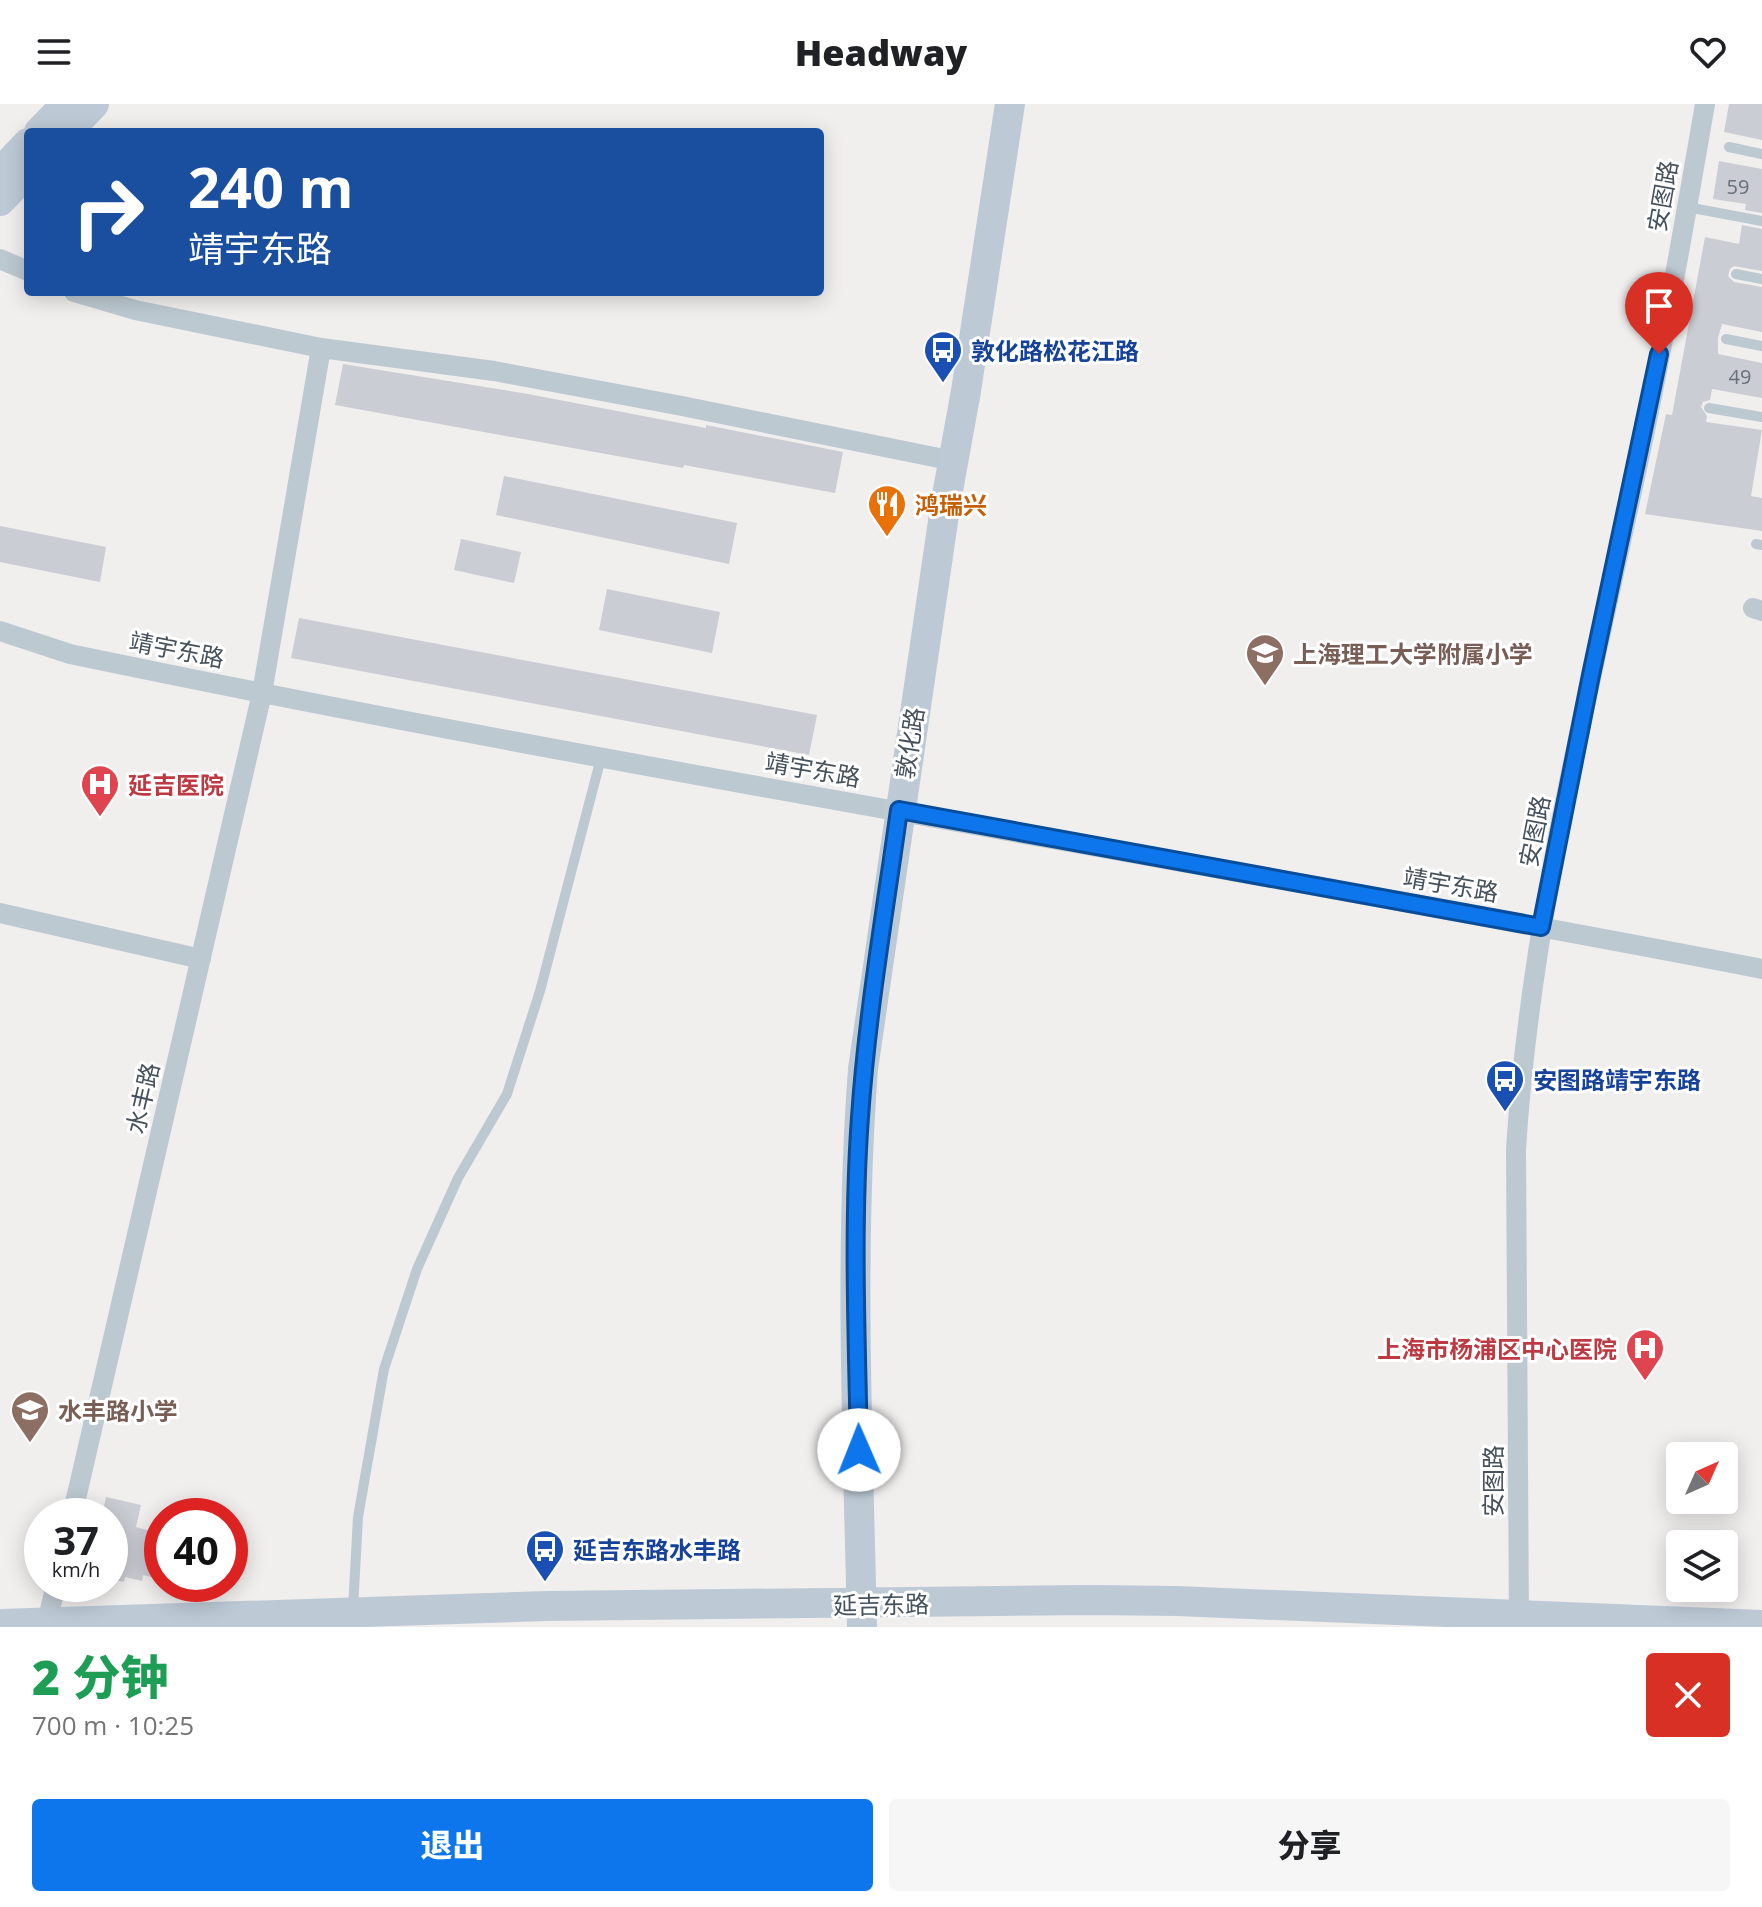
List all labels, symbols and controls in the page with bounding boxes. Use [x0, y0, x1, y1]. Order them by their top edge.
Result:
text: Headway [795, 28, 967, 77]
icon: menu [32, 30, 76, 74]
icon: heart [1686, 30, 1730, 74]
text: 240 m [188, 148, 354, 224]
street label: 安图路 [1639, 158, 1685, 234]
icon: right [56, 160, 160, 264]
house number: 59 [1727, 173, 1749, 200]
text: 靖宇东路 [188, 224, 332, 273]
pin [1625, 272, 1693, 354]
icon: arrive [1637, 284, 1681, 328]
bus stop icon: 敦化路松花江路 [922, 329, 964, 384]
place label: 敦化路松花江路 [971, 334, 1139, 367]
house number: 49 [1729, 363, 1751, 390]
restaurant icon: 鸿瑞兴 [866, 483, 908, 538]
place label: 鸿瑞兴 [915, 488, 987, 521]
street label: 靖宇东路 [127, 624, 227, 674]
school or university icon: 上海理工大学附属小学 [1244, 632, 1286, 687]
place label: 上海理工大学附属小学 [1293, 637, 1533, 670]
street label: 敦化路 [887, 705, 931, 781]
street label: 靖宇东路 [763, 744, 863, 794]
hospital icon: 延吉医院 [79, 763, 121, 818]
place label: 延吉医院 [128, 768, 224, 801]
street label: 安图路 [1511, 793, 1557, 869]
street label: 靖宇东路 [1401, 859, 1501, 909]
bus stop icon: 安图路靖宇东路 [1484, 1058, 1526, 1113]
street label: 水丰路 [118, 1059, 166, 1137]
place label: 安图路靖宇东路 [1533, 1063, 1701, 1096]
hospital icon: 上海市杨浦区中心医院 [1624, 1327, 1666, 1382]
place label: 上海市杨浦区中心医院 [1377, 1332, 1617, 1365]
school or university icon: 水丰路小学 [9, 1389, 51, 1444]
place label: 水丰路小学 [58, 1394, 178, 1427]
position arrow [817, 1408, 901, 1492]
north arrow [1666, 1442, 1738, 1514]
map controls [1666, 1442, 1738, 1602]
street label: 安图路 [1476, 1445, 1509, 1517]
speed limit sign: 40 [144, 1498, 248, 1602]
text: 37 [53, 1512, 99, 1567]
bus stop icon: 延吉东路水丰路 [524, 1528, 566, 1583]
button: layers [1666, 1530, 1738, 1602]
place label: 延吉东路水丰路 [573, 1533, 741, 1566]
text: km/h [52, 1556, 100, 1583]
street label: 延吉东路 [833, 1587, 929, 1621]
text: 2 分钟 [32, 1644, 169, 1709]
button: close [1646, 1653, 1730, 1737]
text: 700 m · 10:25 [32, 1707, 194, 1743]
button: 退出 [32, 1799, 873, 1891]
button: 分享 [889, 1799, 1730, 1891]

